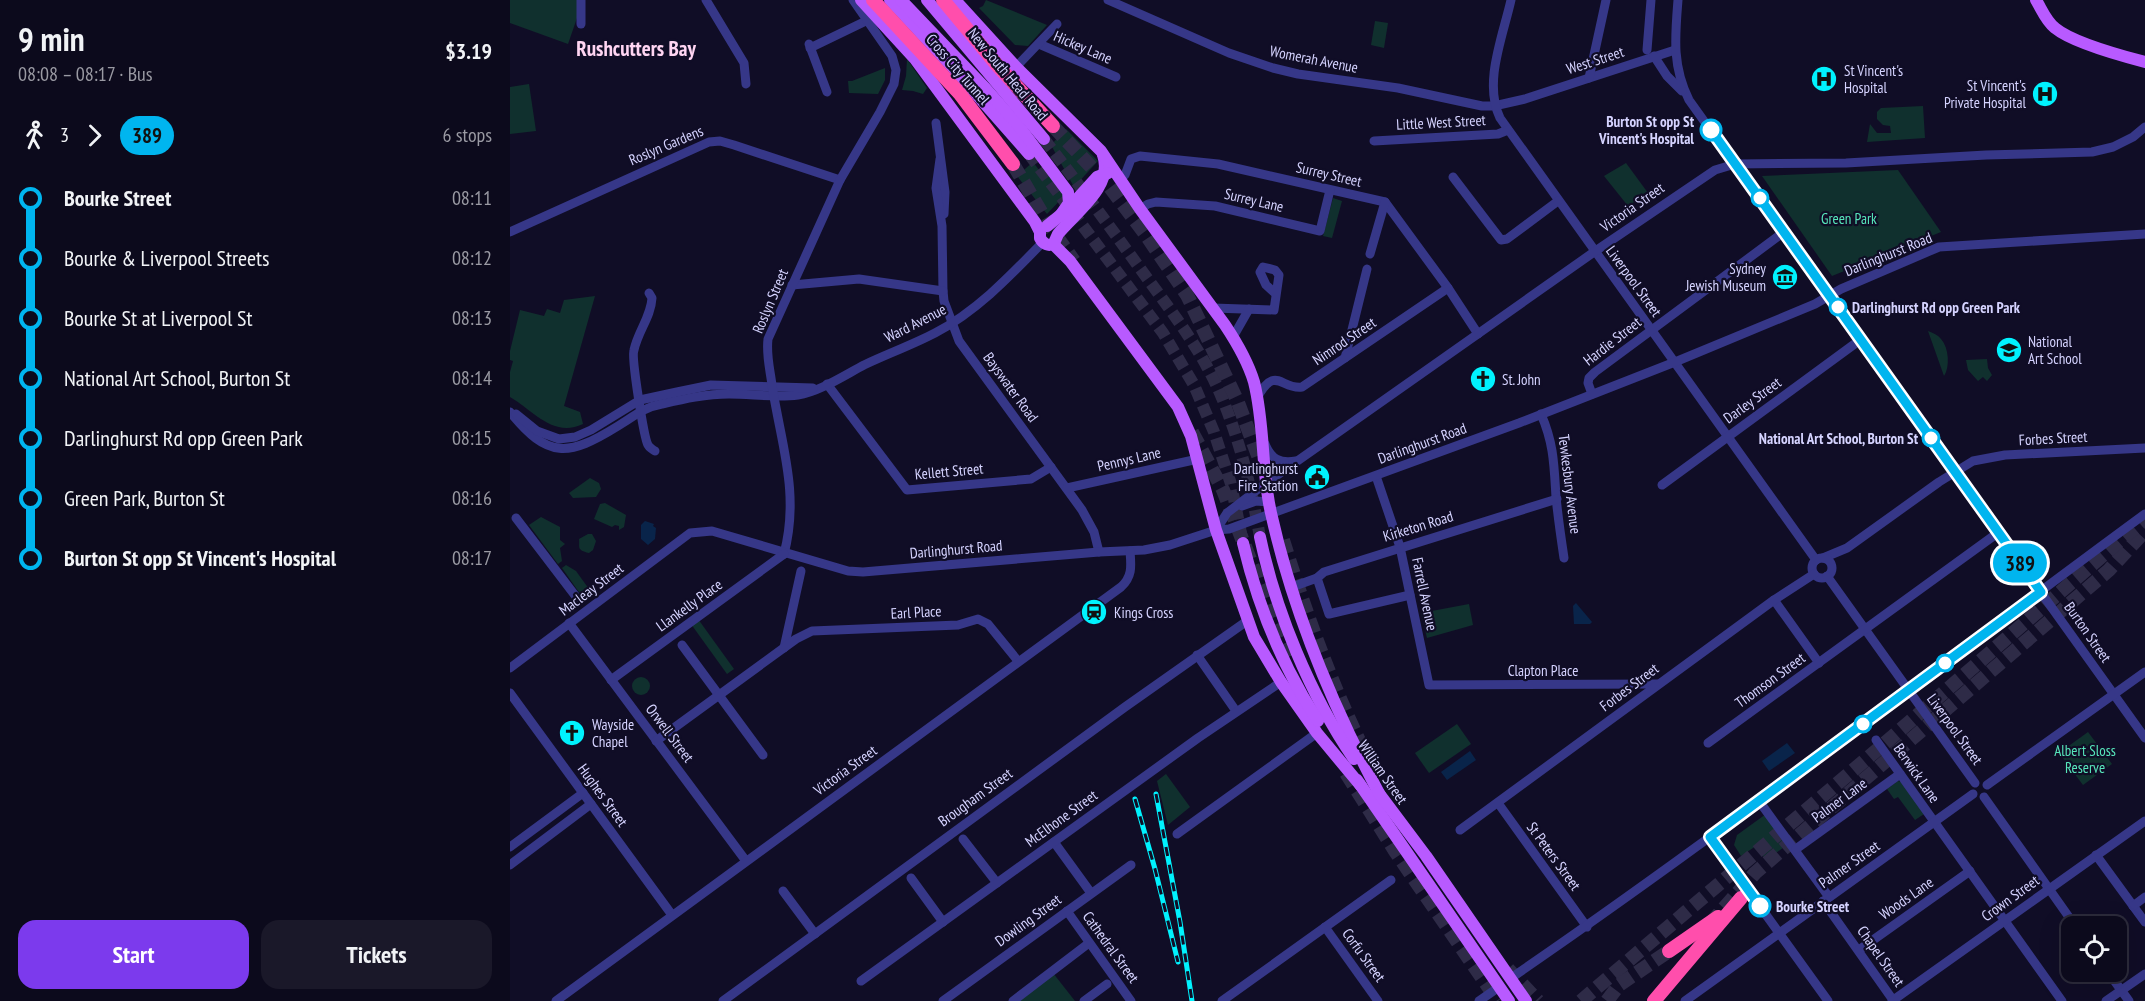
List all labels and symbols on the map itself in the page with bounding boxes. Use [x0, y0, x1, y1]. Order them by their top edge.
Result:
street label: New South Head Road [964, 24, 1052, 124]
street label: Hickey Lane [1051, 26, 1115, 68]
street label: Cross City Tunnel [922, 30, 994, 109]
district label: Rushcutters Bay [576, 35, 696, 62]
street label: Womerah Avenue [1268, 41, 1360, 77]
street label: West Street [1564, 42, 1626, 78]
place label: St Vincent's Hospital [1844, 61, 1903, 97]
hospital icon: St Vincent's Hospital [1809, 64, 1839, 94]
place label: St Vincent's Private Hospital [1944, 76, 2026, 112]
hospital icon: St Vincent's Private Hospital [2030, 79, 2060, 109]
street label: Little West Street [1396, 110, 1486, 134]
place label: Burton St opp St Vincent's Hospital [1598, 112, 1695, 148]
marker: Burton St opp St Vincent's Hospital [1700, 119, 1722, 141]
street label: Roslyn Gardens [626, 121, 706, 169]
street label: Surrey Street [1294, 157, 1364, 191]
street label: Victoria Street [1596, 178, 1668, 236]
street label: Surrey Lane [1222, 184, 1286, 216]
unlabelled marker [1751, 189, 1769, 207]
park label: Green Park [1821, 209, 1877, 228]
street label: Darlinghurst Road [1841, 228, 1935, 280]
street label: Liverpool Street [1602, 242, 1666, 320]
place label: Sydney Jewish Museum [1685, 259, 1766, 295]
museum icon: Sydney Jewish Museum [1770, 262, 1800, 292]
street label: Roslyn Street [748, 266, 792, 336]
marker: Darlinghurst Rd opp Green Park [1829, 298, 1847, 316]
place label: Darlinghurst Rd opp Green Park [1852, 298, 2021, 317]
street label: Ward Avenue [881, 299, 949, 347]
street label: Hardie Street [1579, 312, 1645, 370]
street label: Nimrod Street [1309, 313, 1379, 369]
place label: National Art School [2028, 332, 2082, 368]
school or university icon: National Art School [1994, 335, 2024, 365]
street label: Bayswater Road [979, 348, 1043, 426]
church icon: St. John [1468, 364, 1498, 394]
place label: St. John [1502, 370, 1541, 389]
street label: Darley Street [1719, 373, 1785, 427]
street label: Darlinghurst Road [1375, 418, 1469, 468]
street label: Forbes Street [2018, 427, 2088, 449]
place label: National Art School, Burton St [1759, 429, 1919, 448]
marker: National Art School, Burton St [1922, 429, 1940, 447]
street label: Tewkesbury Avenue [1554, 433, 1586, 535]
street label: Pennys Lane [1095, 443, 1163, 475]
street label: Kellett Street [914, 459, 984, 483]
place label: Darlinghurst Fire Station [1234, 459, 1298, 495]
public building icon: Darlinghurst Fire Station [1302, 462, 1332, 492]
street label: Kirketon Road [1381, 506, 1455, 546]
street label: Darlinghurst Road [909, 535, 1003, 563]
line badge: 389 [1986, 544, 2054, 582]
street label: Farrell Avenue [1408, 556, 1442, 632]
street label: Macleay Street [555, 559, 627, 619]
street label: Llankelly Place [652, 575, 726, 635]
station icon: Kings Cross [1079, 597, 1109, 627]
street label: Burton Street [2060, 598, 2116, 666]
street label: Earl Place [890, 601, 942, 623]
place label: Kings Cross [1114, 603, 1173, 622]
street label: Thomson Street [1731, 648, 1809, 712]
unlabelled marker [1936, 654, 1954, 672]
street label: Forbes Street [1596, 659, 1662, 715]
street label: Clapton Place [1508, 661, 1578, 680]
street label: Liverpool Street [1923, 690, 1987, 768]
street label: Orwell Street [642, 700, 698, 766]
place label: Wayside Chapel [592, 715, 634, 751]
unlabelled marker [1854, 715, 1872, 733]
church icon: Wayside Chapel [557, 718, 587, 748]
street label: William Street [1354, 736, 1412, 808]
street label: Berwick Lane [1890, 740, 1944, 806]
street label: Victoria Street [809, 741, 880, 800]
park label: Albert Sloss Reserve [2054, 741, 2116, 777]
street label: Hughes Street [574, 760, 632, 830]
street label: Brougham Street [934, 764, 1016, 830]
street label: Palmer Lane [1808, 774, 1870, 826]
street label: McElhone Street [1021, 785, 1101, 851]
street label: St Peters Street [1523, 818, 1585, 894]
street label: Palmer Street [1815, 836, 1883, 892]
street label: Crown Street [1977, 871, 2043, 925]
street label: Woods Lane [1875, 872, 1937, 924]
street label: Dowling Street [991, 890, 1065, 950]
marker: Bourke Street [1749, 895, 1771, 917]
place label: Bourke Street [1776, 897, 1850, 916]
street label: Cathedral Street [1079, 907, 1143, 987]
street label: Chapel Street [1853, 922, 1909, 990]
street label: Corfu Street [1338, 924, 1390, 986]

